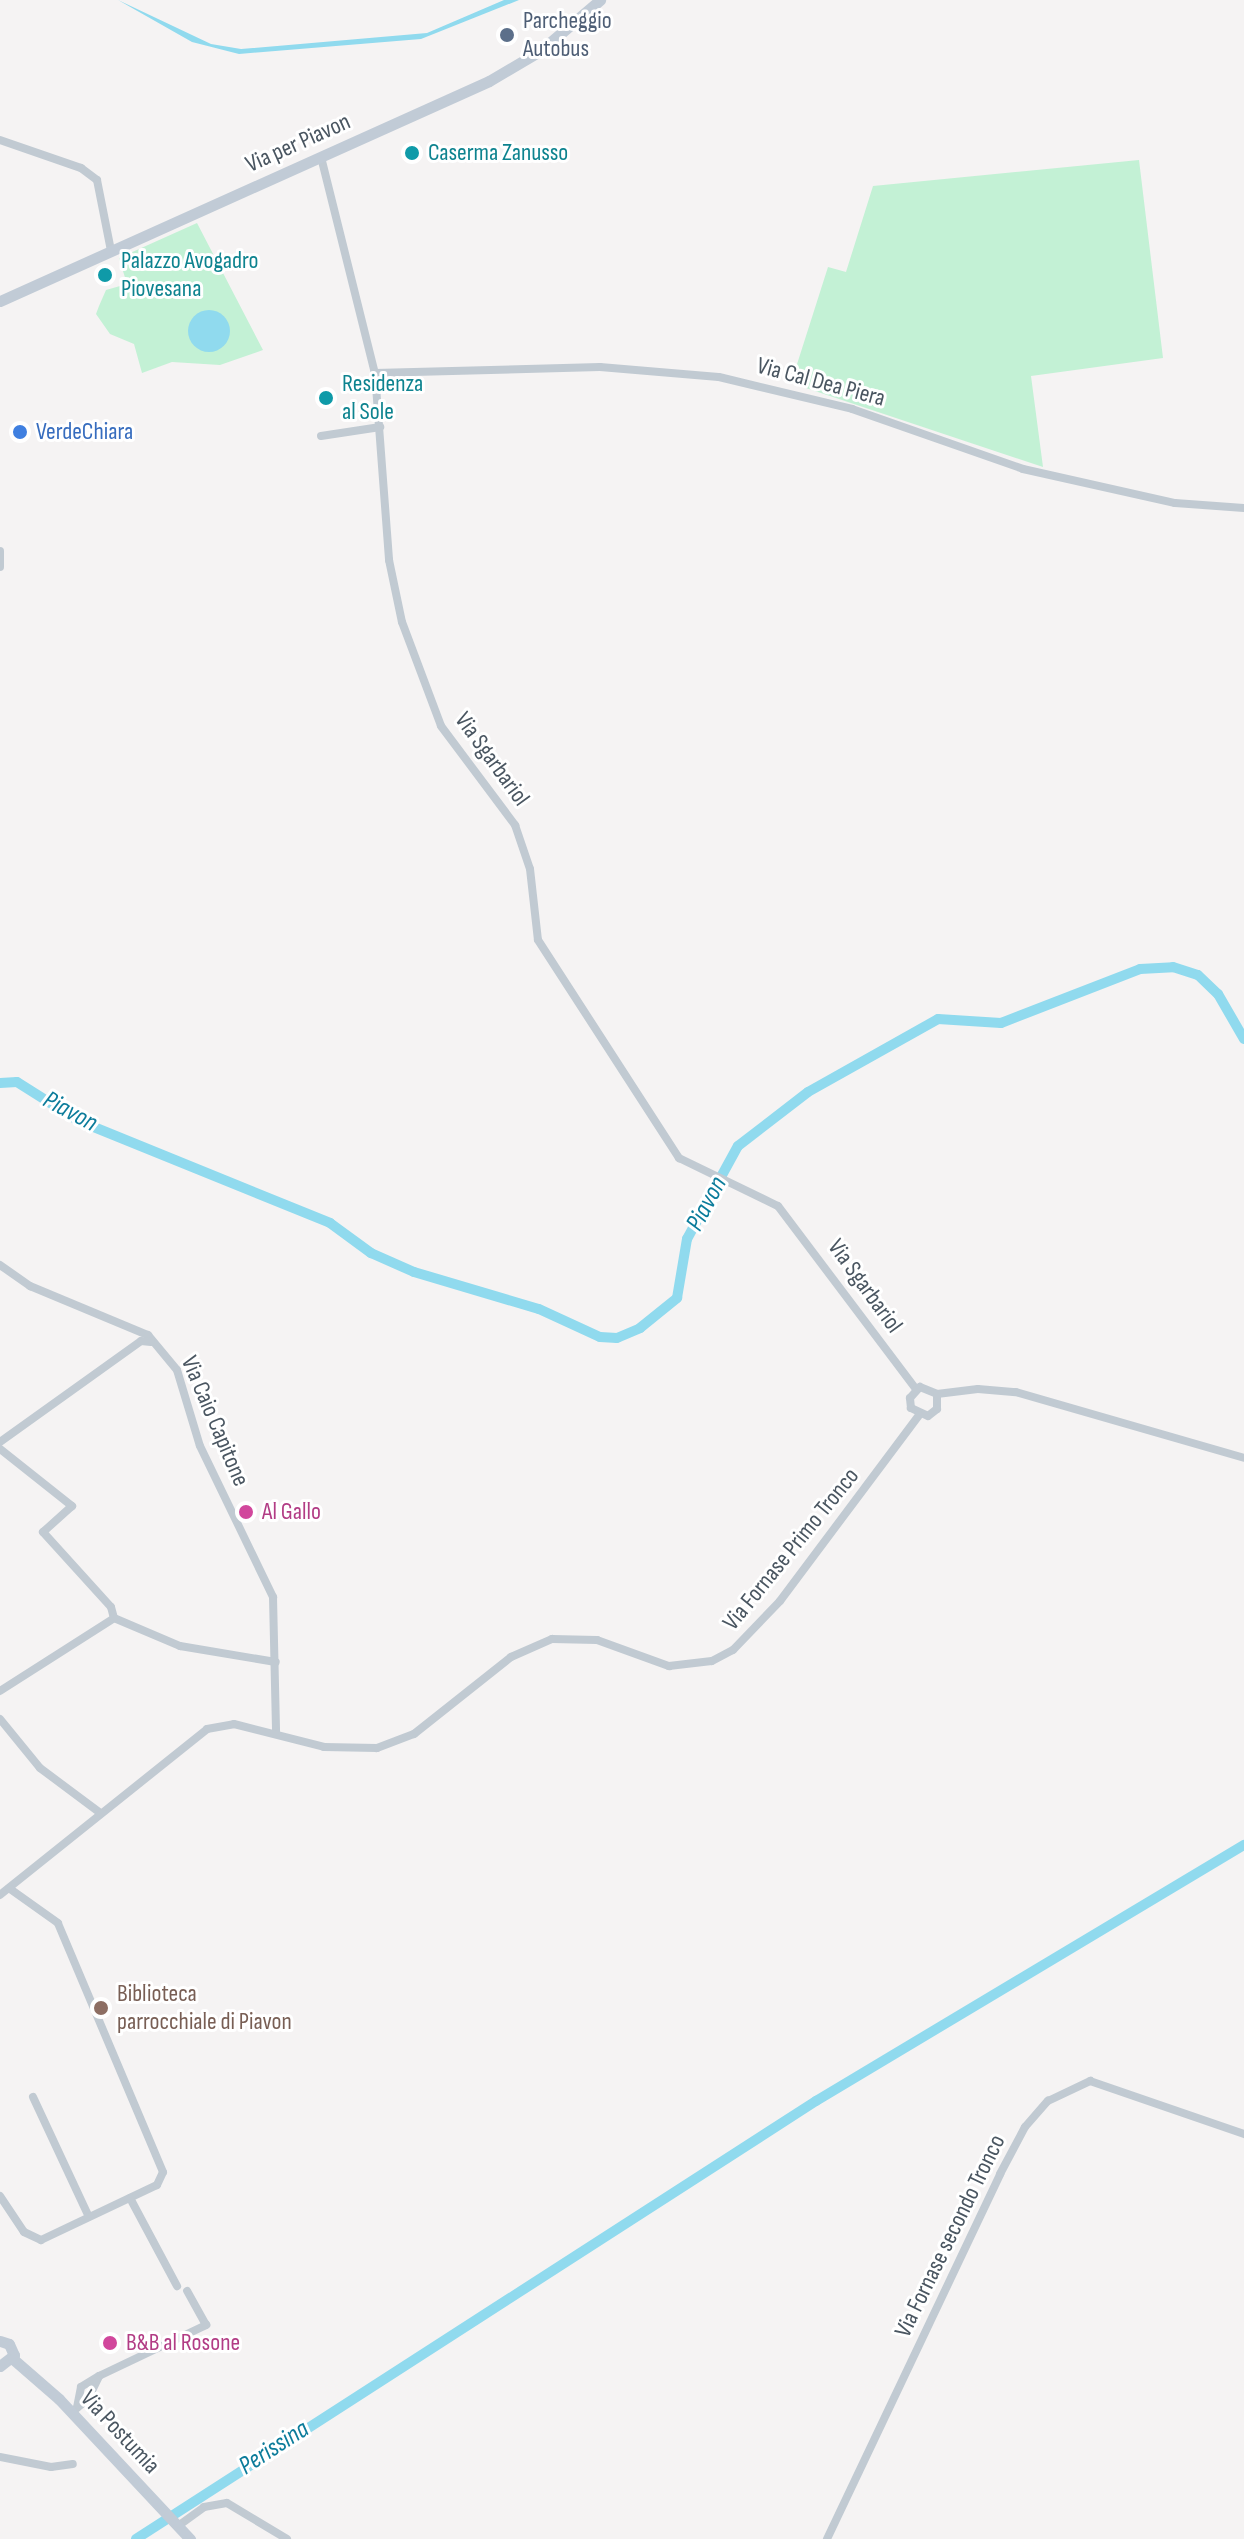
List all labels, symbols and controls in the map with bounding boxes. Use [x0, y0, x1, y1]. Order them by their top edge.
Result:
place label: Parcheggio Autobus [523, 7, 612, 63]
marker: Parcheggio Autobus [498, 26, 516, 44]
street label: Via per Piavon [241, 107, 355, 179]
place label: Caserma Zanusso [428, 139, 568, 167]
marker: Caserma Zanusso [403, 144, 421, 162]
place label: Palazzo Avogadro Piovesana [121, 247, 258, 303]
marker: Palazzo Avogadro Piovesana [96, 266, 114, 284]
street label: Via Cal Dea Piera [754, 351, 888, 413]
place label: Residenza al Sole [342, 370, 423, 426]
marker: Residenza al Sole [317, 389, 335, 407]
place label: VerdeChiara [36, 418, 133, 446]
marker: VerdeChiara [11, 423, 29, 441]
street label: Via Sgarbariol [448, 706, 536, 812]
water label: Piavon [38, 1085, 102, 1139]
water label: Piavon [680, 1172, 734, 1236]
street label: Via Sgarbariol [821, 1233, 909, 1339]
street label: Via Caio Capitone [175, 1351, 255, 1491]
street label: Via Fornase Primo Tronco [717, 1462, 865, 1636]
place label: Al Gallo [262, 1498, 321, 1526]
marker: Al Gallo [237, 1503, 255, 1521]
place label: Biblioteca parrocchiale di Piavon [117, 1980, 292, 2036]
marker: Biblioteca parrocchiale di Piavon [92, 1999, 110, 2017]
street label: Via Fornase secondo Tronco [889, 2130, 1011, 2342]
place label: B&B al Rosone [126, 2329, 240, 2357]
marker: B&B al Rosone [101, 2334, 119, 2352]
street label: Via Postumia [74, 2384, 166, 2480]
water label: Perissina [233, 2414, 315, 2482]

